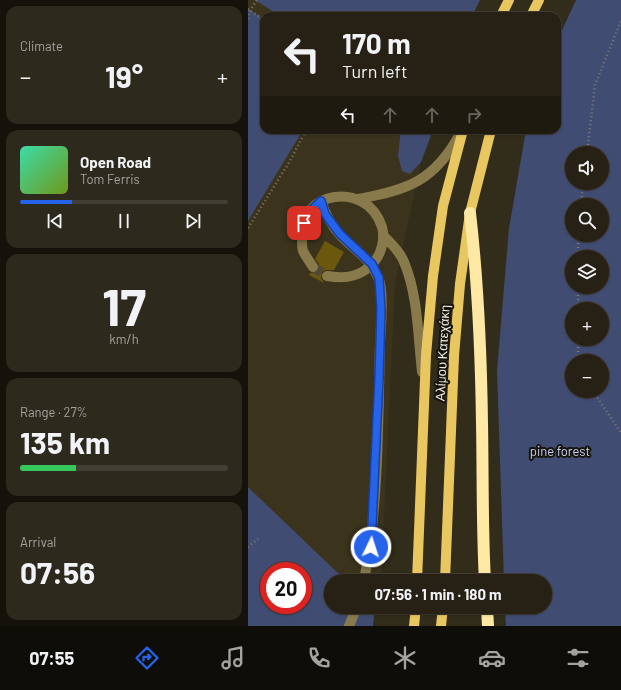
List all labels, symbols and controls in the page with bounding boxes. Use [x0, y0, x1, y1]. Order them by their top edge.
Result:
text: 170 m [342, 26, 411, 60]
icon: left [276, 28, 328, 80]
text: Climate [20, 38, 63, 54]
text: 19° [105, 58, 143, 94]
text: Turn left [342, 60, 408, 82]
text: − [20, 63, 31, 89]
text: + [217, 63, 228, 89]
icon: left [337, 104, 359, 126]
icon: ahead [379, 104, 401, 126]
icon: ahead [421, 104, 443, 126]
icon: right [463, 104, 485, 126]
map controls [565, 146, 609, 398]
button: sound [565, 146, 609, 190]
text: Open Road [80, 153, 151, 171]
text: Tom Ferris [80, 171, 140, 187]
button: search [565, 198, 609, 242]
pin [287, 206, 321, 240]
icon: previous [44, 210, 66, 232]
icon: pause [113, 210, 135, 232]
icon: next [182, 210, 204, 232]
icon: arrive [293, 212, 315, 234]
button: layers [565, 250, 609, 294]
text: 17 [102, 274, 146, 336]
button: + [565, 302, 609, 346]
street label: Αλίμου Κατεχάκη [431, 304, 453, 402]
text: km/h [109, 331, 139, 347]
button: − [565, 354, 609, 398]
text: Range · 27% [20, 404, 88, 420]
text: 135 km [20, 424, 110, 460]
park label: pine forest [530, 443, 590, 459]
position arrow [350, 526, 392, 568]
text: Arrival [20, 534, 56, 550]
text: 07:56 [20, 554, 95, 590]
speed limit sign: 20 [260, 562, 312, 614]
text: 07:56 · 1 min · 180 m [374, 585, 502, 603]
icon: directions [133, 644, 161, 672]
icon: music [219, 644, 247, 672]
icon: phone [305, 644, 333, 672]
icon: climate [391, 644, 419, 672]
icon: car [478, 644, 506, 672]
icon: filters [564, 644, 592, 672]
text: 07:55 [29, 647, 74, 669]

